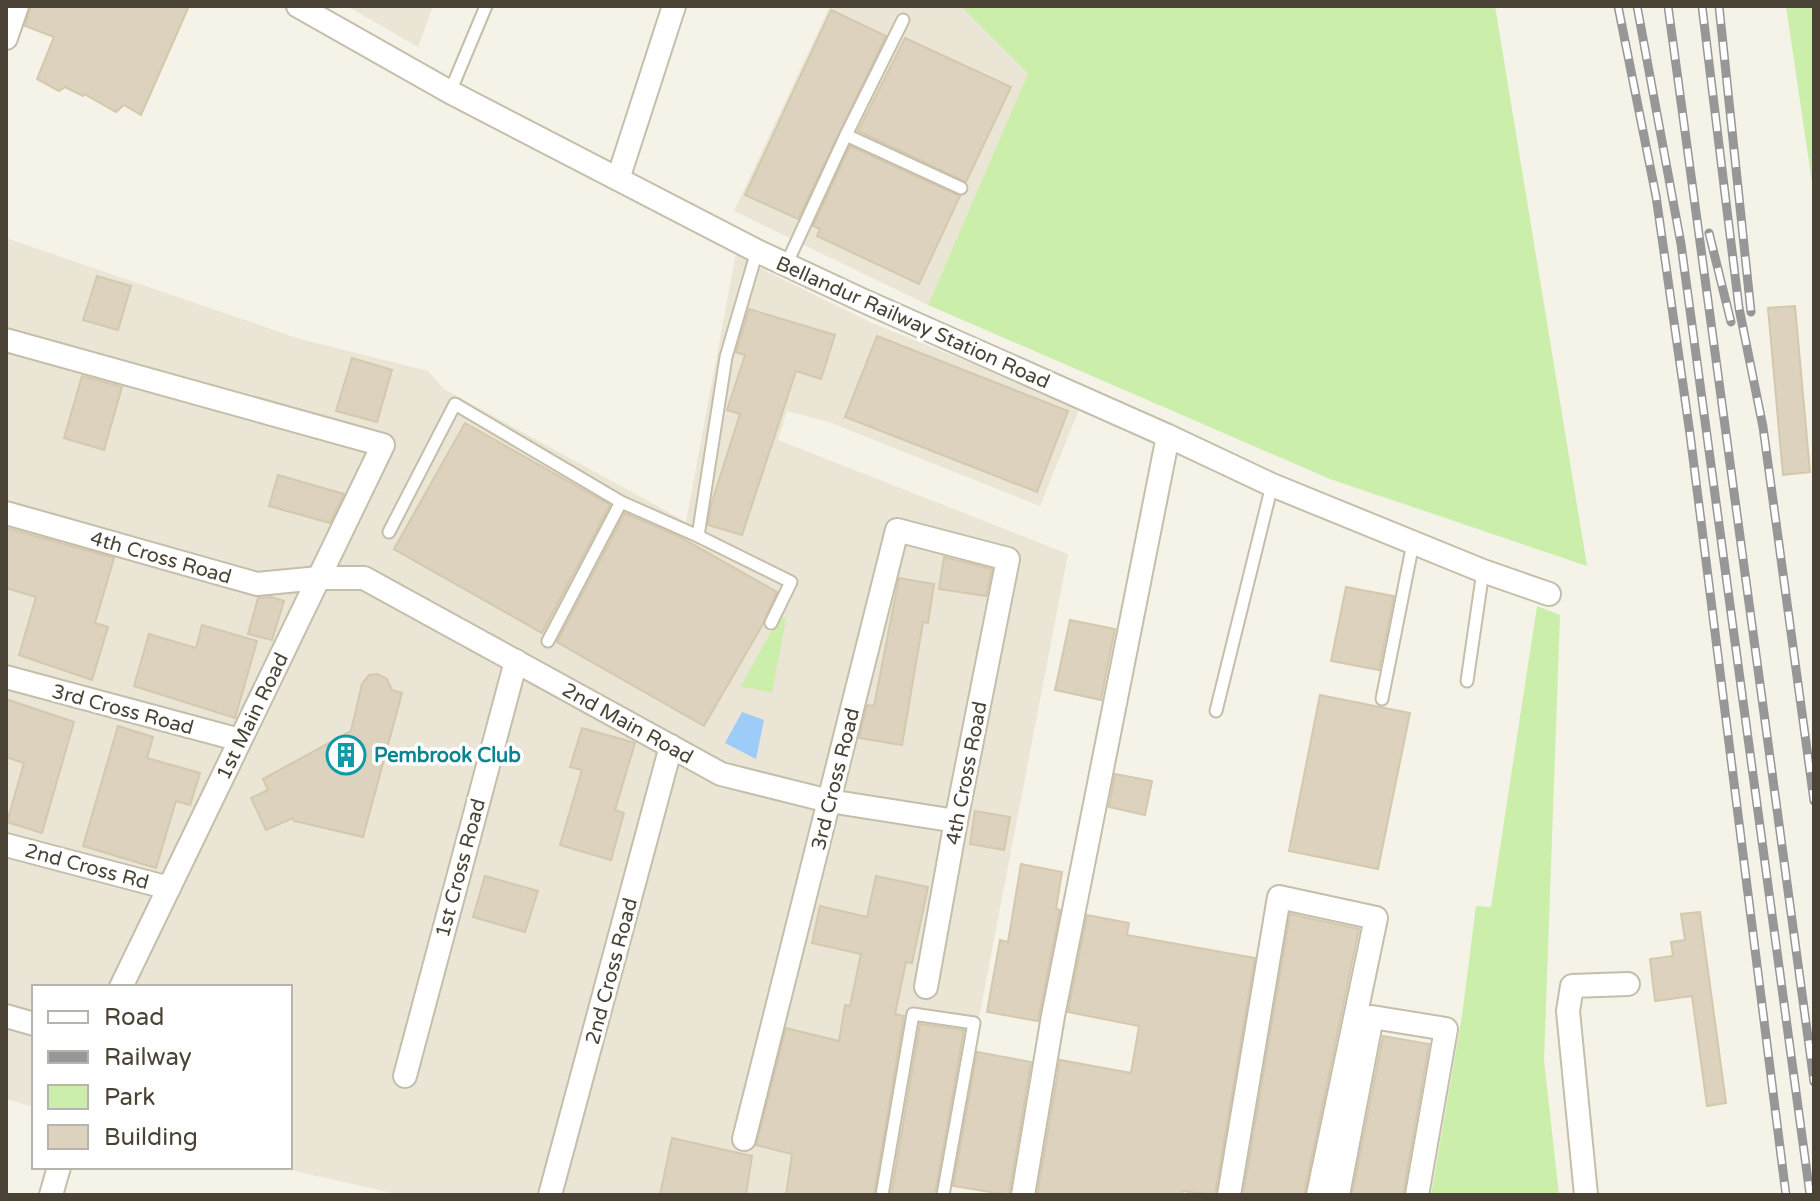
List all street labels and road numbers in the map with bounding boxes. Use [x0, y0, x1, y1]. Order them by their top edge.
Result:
street label: Bellandur Railway Station Road [772, 252, 1053, 394]
street label: 4th Cross Road [87, 526, 234, 590]
street label: 1st Main Road [212, 649, 294, 784]
street label: 2nd Main Road [558, 678, 697, 770]
street label: 3rd Cross Road [49, 680, 196, 740]
street label: 4th Cross Road [941, 699, 993, 847]
street label: 3rd Cross Road [807, 706, 865, 853]
street label: 1st Cross Road [431, 796, 491, 940]
street label: 2nd Cross Rd [22, 839, 151, 895]
street label: 2nd Cross Road [581, 895, 643, 1047]

